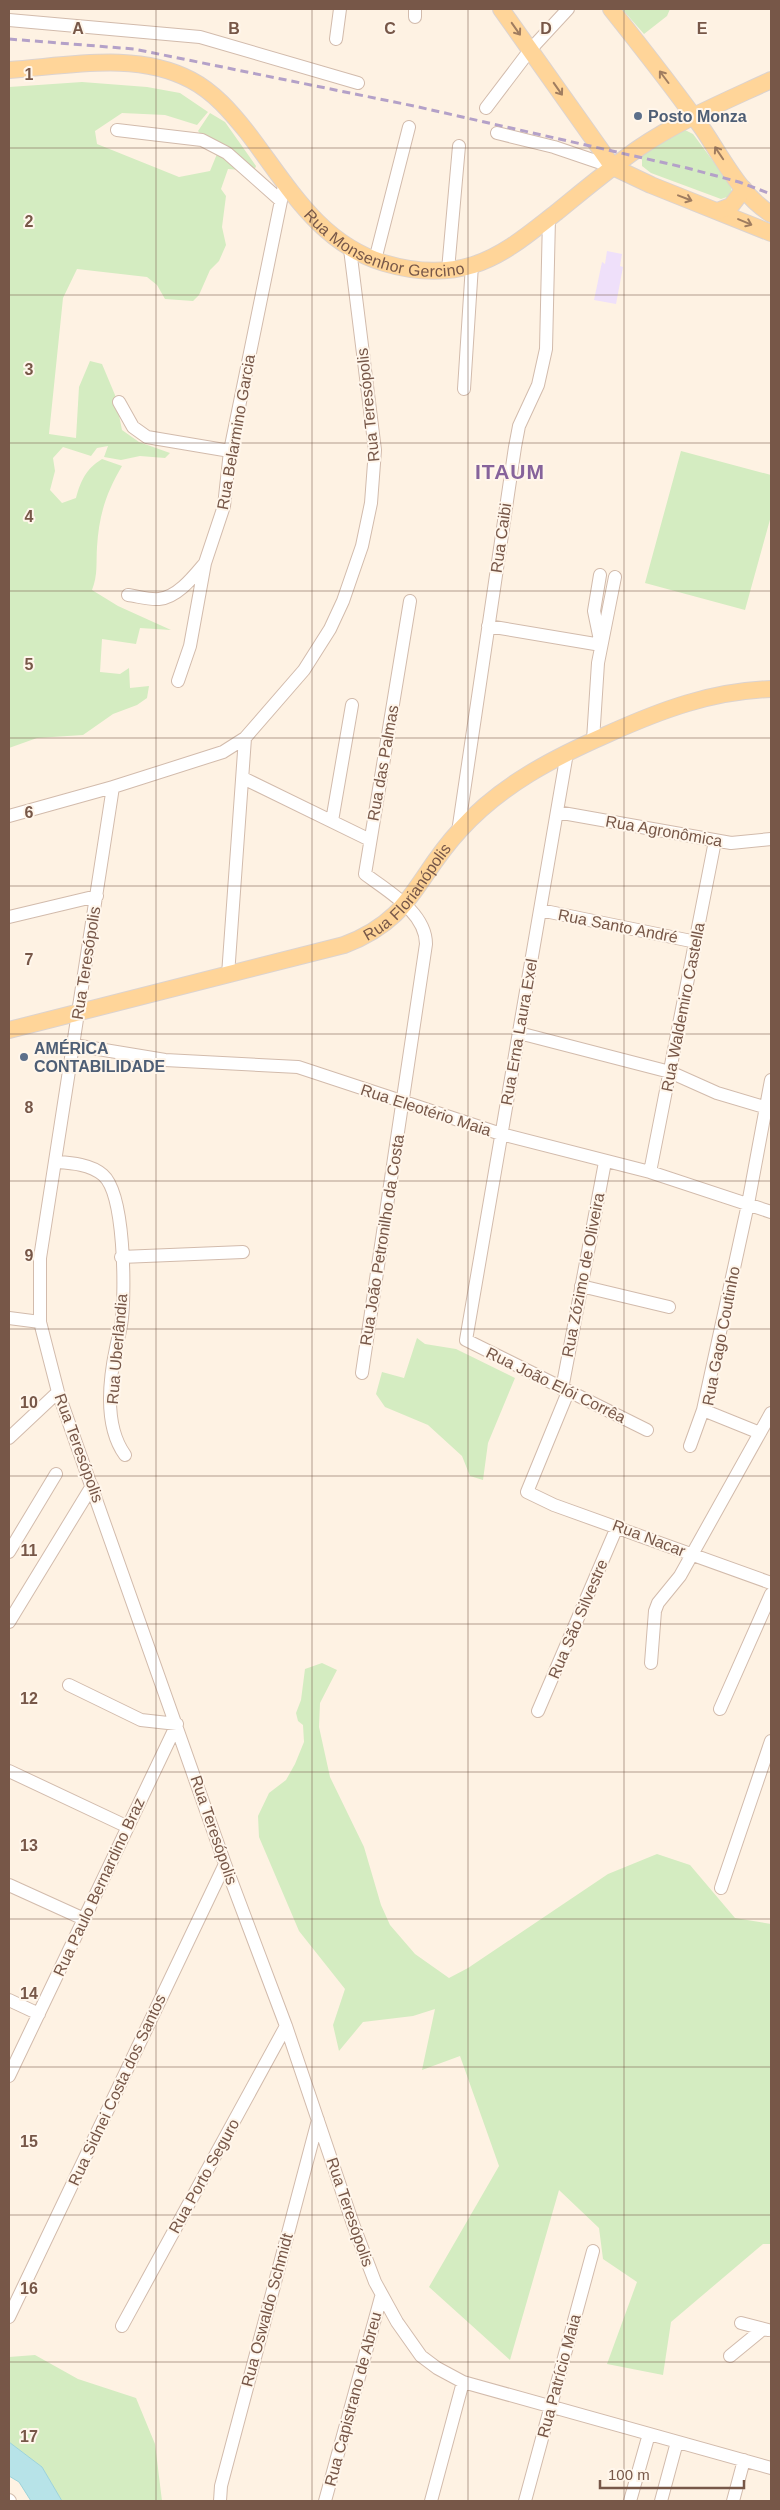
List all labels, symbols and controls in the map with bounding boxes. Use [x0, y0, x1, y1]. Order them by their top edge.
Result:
text: A [72, 20, 84, 37]
text: B [228, 20, 240, 37]
text: C [384, 20, 396, 37]
text: D [540, 20, 552, 37]
text: E [697, 20, 708, 37]
one-way arrow [511, 22, 521, 36]
text: 1 [25, 66, 34, 83]
one-way arrow [659, 70, 669, 84]
one-way arrow [553, 82, 563, 96]
place label: Posto Monza [648, 108, 747, 125]
marker: Posto Monza [632, 110, 644, 122]
one-way arrow [714, 146, 724, 160]
one-way arrow [677, 194, 692, 203]
street label: Rua Monsenhor Gercino [301, 206, 466, 279]
text: 2 [25, 213, 34, 230]
one-way arrow [737, 217, 752, 227]
street label: Rua Teresópolis [354, 347, 382, 463]
street label: Rua Belarmino Garcia [214, 353, 258, 511]
text: 3 [25, 361, 34, 378]
district label: ITAUM [475, 460, 545, 483]
street label: Rua Caibi [488, 502, 514, 574]
text: 4 [25, 508, 34, 525]
text: 5 [25, 656, 34, 673]
street label: Rua das Palmas [364, 704, 402, 822]
text: 6 [25, 804, 34, 821]
street label: Rua Agronômica [604, 812, 724, 850]
street label: Rua Florianópolis [360, 840, 454, 943]
street label: Rua Teresópolis [69, 905, 103, 1021]
street label: Rua Santo André [557, 906, 680, 946]
street label: Rua Waldemiro Castella [658, 921, 708, 1093]
text: 7 [25, 951, 34, 968]
street label: Rua Erna Laura Exel [498, 957, 540, 1107]
place label: AMÉRICA CONTABILIDADE [34, 1039, 166, 1075]
marker: AMÉRICA CONTABILIDADE [18, 1051, 30, 1063]
street label: Rua Eleotério Maia [359, 1081, 493, 1139]
text: 8 [25, 1099, 34, 1116]
street label: Rua João Petronilho da Costa [357, 1133, 407, 1347]
street label: Rua Zózimo de Oliveira [559, 1191, 607, 1359]
text: 9 [25, 1247, 34, 1264]
street label: Rua Gago Coutinho [699, 1265, 743, 1407]
street label: Rua Uberlândia [104, 1293, 130, 1405]
street label: Rua João Elói Corrêa [484, 1344, 629, 1426]
street label: Rua Teresópolis [51, 1391, 107, 1505]
text: 10 [20, 1394, 38, 1411]
street label: Rua Nacar [610, 1516, 688, 1560]
text: 11 [21, 1542, 38, 1559]
street label: Rua São Silvestre [545, 1557, 611, 1681]
text: 12 [20, 1690, 38, 1707]
street label: Rua Teresópolis [187, 1773, 241, 1887]
street label: Rua Paulo Bernardino Braz [50, 1795, 148, 1979]
text: 13 [20, 1837, 38, 1854]
text: 14 [20, 1985, 38, 2002]
street label: Rua Sidnei Costa dos Santos [65, 1992, 169, 2188]
street label: Rua Porto Seguro [166, 2116, 243, 2236]
text: 15 [20, 2133, 38, 2150]
street label: Rua Teresópolis [323, 2155, 377, 2269]
street label: Rua Oswaldo Schmidt [238, 2231, 296, 2389]
text: 16 [20, 2280, 38, 2297]
street label: Rua Capistrano de Abreu [322, 2310, 384, 2488]
street label: Rua Patrício Maia [534, 2312, 584, 2440]
text: 17 [20, 2428, 38, 2445]
scale bar [600, 2458, 744, 2490]
text: 100 m [608, 2466, 650, 2483]

